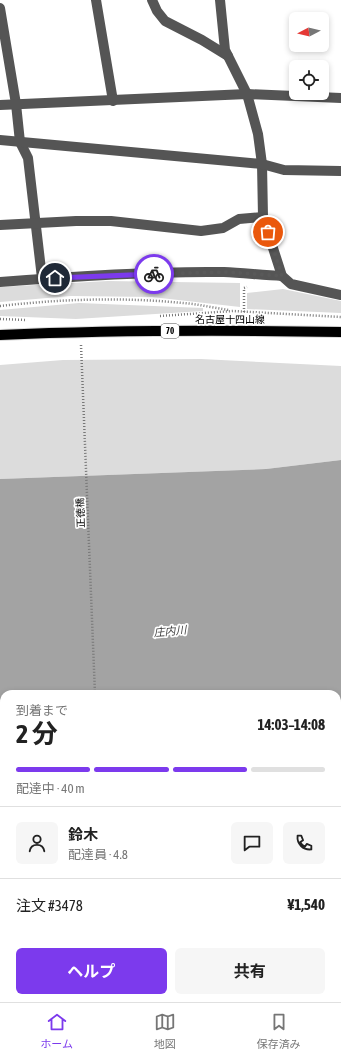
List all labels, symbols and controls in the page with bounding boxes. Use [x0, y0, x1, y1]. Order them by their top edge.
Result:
north arrow [289, 12, 329, 52]
map controls [289, 12, 329, 100]
button: locate [289, 60, 329, 100]
pin [251, 215, 285, 249]
icon: bag [257, 221, 279, 243]
courier [134, 254, 174, 294]
pin [38, 261, 72, 295]
icon: bike [143, 263, 165, 285]
icon: home [44, 267, 66, 289]
street label: 名古屋十四山線 [195, 314, 265, 325]
road number: 70 [161, 324, 179, 338]
street label: 正徳橋 [74, 498, 87, 528]
water label: 庄内川 [153, 623, 188, 638]
text: 到着まで [16, 703, 68, 718]
text: 14:03–14:08 [257, 716, 325, 733]
text: 2 分 [16, 719, 58, 749]
text: 配達中 · 40 m [16, 781, 85, 796]
button: person [16, 822, 58, 864]
button: chat [231, 822, 273, 864]
button: phone [283, 822, 325, 864]
text: 鈴木 [68, 826, 98, 843]
text: 配達員 · 4.8 [68, 847, 128, 862]
text: ¥1,540 [287, 896, 325, 913]
text: 注文 #3478 [16, 897, 83, 914]
button: ヘルプ [16, 948, 167, 994]
button: 共有 [175, 948, 325, 994]
tab: ホーム [40, 1011, 73, 1051]
tab: 地図 [154, 1011, 176, 1051]
tab: 保存済み [257, 1011, 301, 1051]

